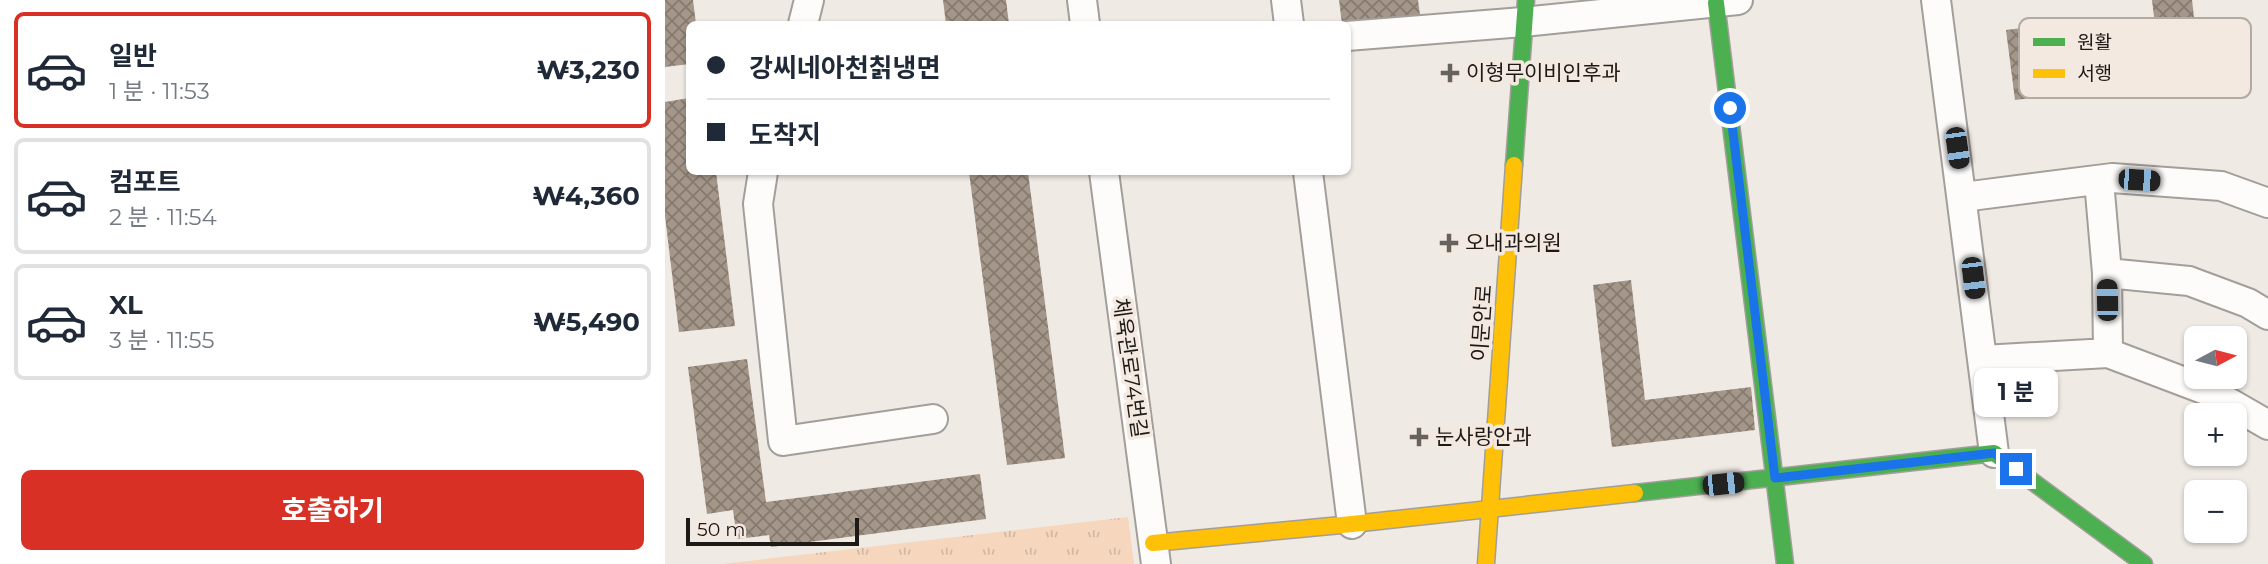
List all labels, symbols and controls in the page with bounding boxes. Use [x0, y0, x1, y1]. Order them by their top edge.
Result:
legend [2019, 18, 2251, 98]
text: 원활 [2077, 31, 2112, 54]
icon: car [25, 39, 88, 102]
text: 일반 [109, 40, 157, 72]
text: 강씨네아천칡냉면 [749, 52, 940, 84]
text: ₩3,230 [537, 54, 640, 86]
place label: 이형무이비인후과 [1466, 60, 1621, 85]
text: 서행 [2077, 62, 2112, 85]
marker: 이형무이비인후과 [1440, 63, 1460, 83]
text: 1 분 · 11:53 [109, 77, 210, 105]
route start [1714, 92, 1746, 124]
text: 도착지 [749, 119, 821, 151]
car [1944, 126, 1971, 170]
icon: car [25, 165, 88, 228]
text: 컴포트 [109, 166, 181, 198]
car [2118, 168, 2161, 192]
text: ₩4,360 [532, 180, 640, 212]
text: 2 분 · 11:54 [109, 203, 217, 231]
place label: 오내과의원 [1465, 230, 1562, 255]
marker: 오내과의원 [1439, 233, 1459, 253]
car [1961, 256, 1986, 300]
car [2097, 279, 2118, 321]
street label: 이문안로 [1466, 284, 1497, 362]
text: XL [109, 289, 143, 321]
icon: car [25, 291, 88, 354]
street label: 체육관로74번길 [1108, 296, 1153, 439]
text: ₩5,490 [533, 306, 640, 338]
text: 3 분 · 11:55 [109, 326, 214, 354]
north arrow [2184, 326, 2247, 388]
map controls [2184, 326, 2247, 543]
callout: 1 분 [1974, 368, 2058, 416]
text: 1 분 [1998, 378, 2034, 406]
button: + [2184, 403, 2247, 466]
place label: 눈사랑안과 [1435, 424, 1532, 449]
marker: 눈사랑안과 [1409, 427, 1429, 447]
route end [2000, 453, 2032, 485]
button: 호출하기 [21, 470, 644, 550]
car [1702, 471, 1745, 497]
button: − [2184, 480, 2247, 543]
scale bar [686, 515, 859, 547]
text: 50 m [697, 518, 745, 541]

